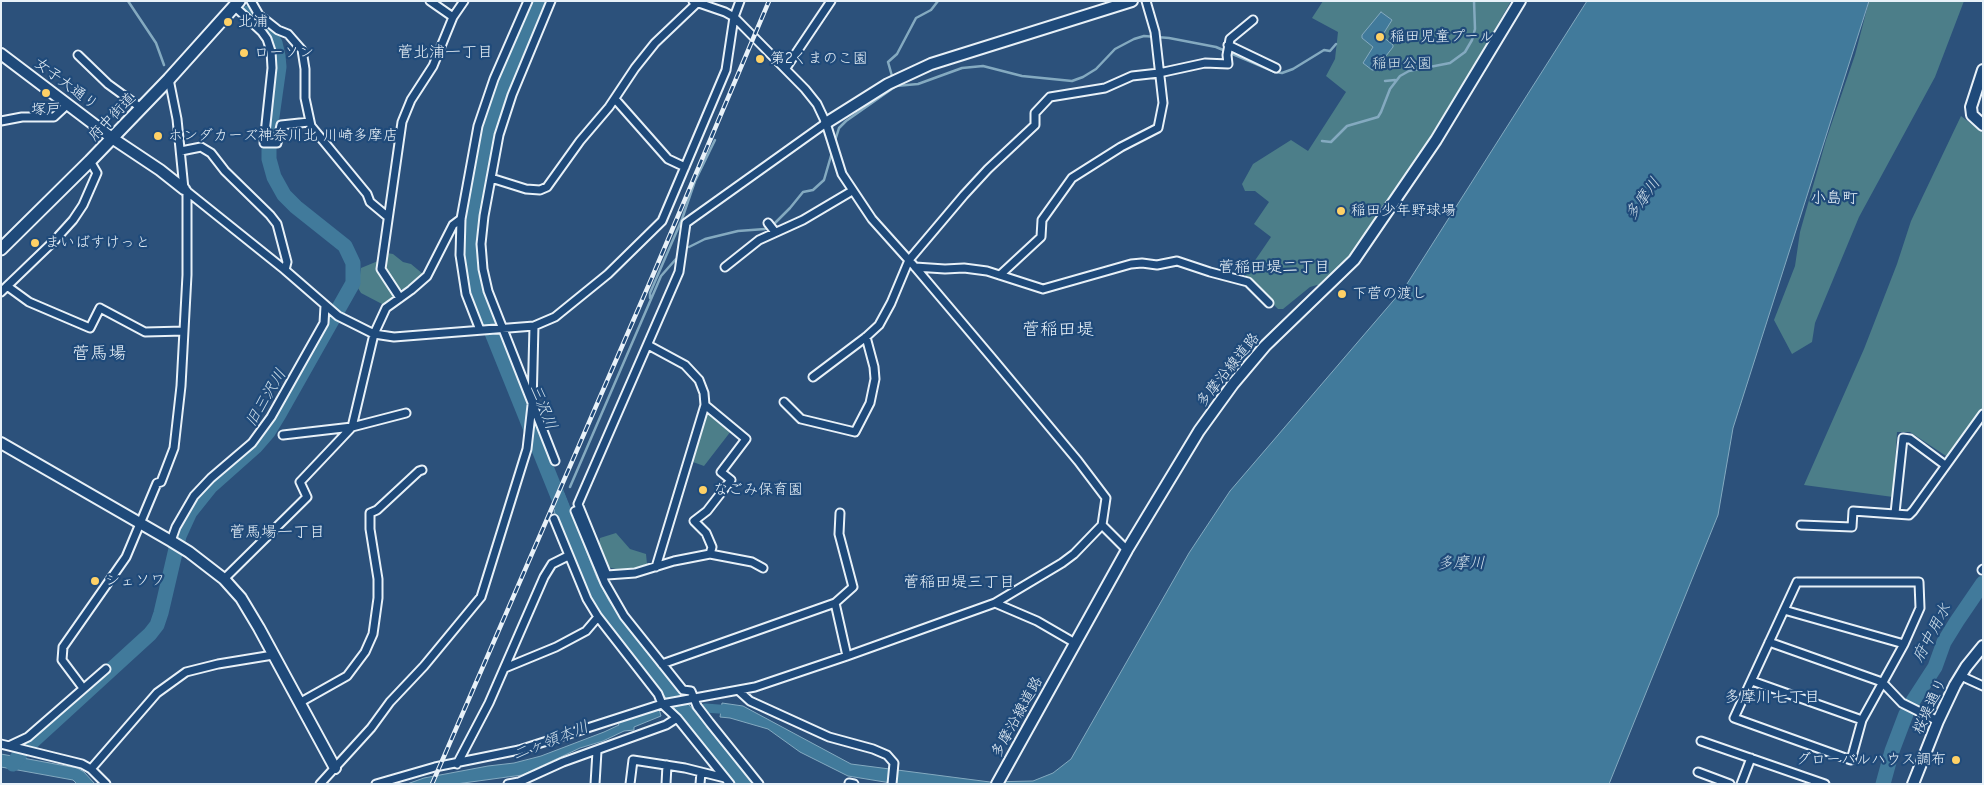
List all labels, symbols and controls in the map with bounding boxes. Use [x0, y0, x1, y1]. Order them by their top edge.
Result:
place label: 北浦 [238, 13, 268, 31]
marker: 北浦 [222, 16, 234, 28]
place label: 稲田児童プール [1390, 28, 1494, 46]
marker: 稲田児童プール [1374, 31, 1386, 43]
district label: 菅北浦一丁目 [397, 42, 493, 62]
place label: ローソン [254, 44, 314, 62]
marker: ローソン [238, 47, 250, 59]
place label: 第2くまのこ園 [770, 50, 868, 68]
marker: 第2くまのこ園 [754, 53, 766, 65]
street label: 女子大通り [31, 54, 101, 114]
park label: 稲田公園 [1372, 55, 1432, 73]
marker: 塚戸 [40, 87, 52, 99]
street label: 府中街道 [85, 89, 139, 145]
place label: 塚戸 [31, 101, 61, 119]
place label: ホンダカーズ神奈川北 川崎多摩店 [168, 127, 398, 145]
marker: ホンダカーズ神奈川北 川崎多摩店 [152, 130, 164, 142]
water label: 多摩川 [1621, 174, 1665, 224]
district label: 小島町 [1810, 188, 1858, 208]
place label: 稲田少年野球場 [1351, 202, 1456, 220]
marker: 稲田少年野球場 [1335, 205, 1347, 217]
place label: まいばすけっと [45, 234, 150, 252]
marker: まいばすけっと [29, 237, 41, 249]
district label: 菅稲田堤二丁目 [1218, 257, 1330, 277]
place label: 下菅の渡し [1352, 285, 1427, 303]
marker: 下菅の渡し [1336, 288, 1348, 300]
district label: 菅稲田堤 [1022, 319, 1094, 341]
street label: 多摩沿線道路 [1193, 329, 1263, 411]
district label: 菅馬場 [72, 343, 126, 365]
water label: 旧三沢川 [241, 366, 291, 430]
water label: 三沢川 [525, 381, 561, 433]
place label: なごみ保育園 [713, 481, 803, 499]
marker: なごみ保育園 [697, 484, 709, 496]
district label: 菅馬場一丁目 [229, 522, 325, 542]
water label: 多摩川 [1437, 553, 1485, 573]
place label: シェソワ [105, 572, 165, 590]
district label: 菅稲田堤三丁目 [903, 572, 1015, 592]
marker: シェソワ [89, 575, 101, 587]
water label: 府中用水 [1909, 600, 1955, 666]
street label: 多摩沿線道路 [987, 673, 1047, 761]
street label: 桜堤通り [1909, 675, 1951, 737]
district label: 多摩川七丁目 [1724, 687, 1820, 707]
water label: 二ヶ領本川 [510, 717, 592, 765]
place label: グローバルハウス調布 [1796, 751, 1946, 769]
marker: グローバルハウス調布 [1950, 754, 1962, 766]

